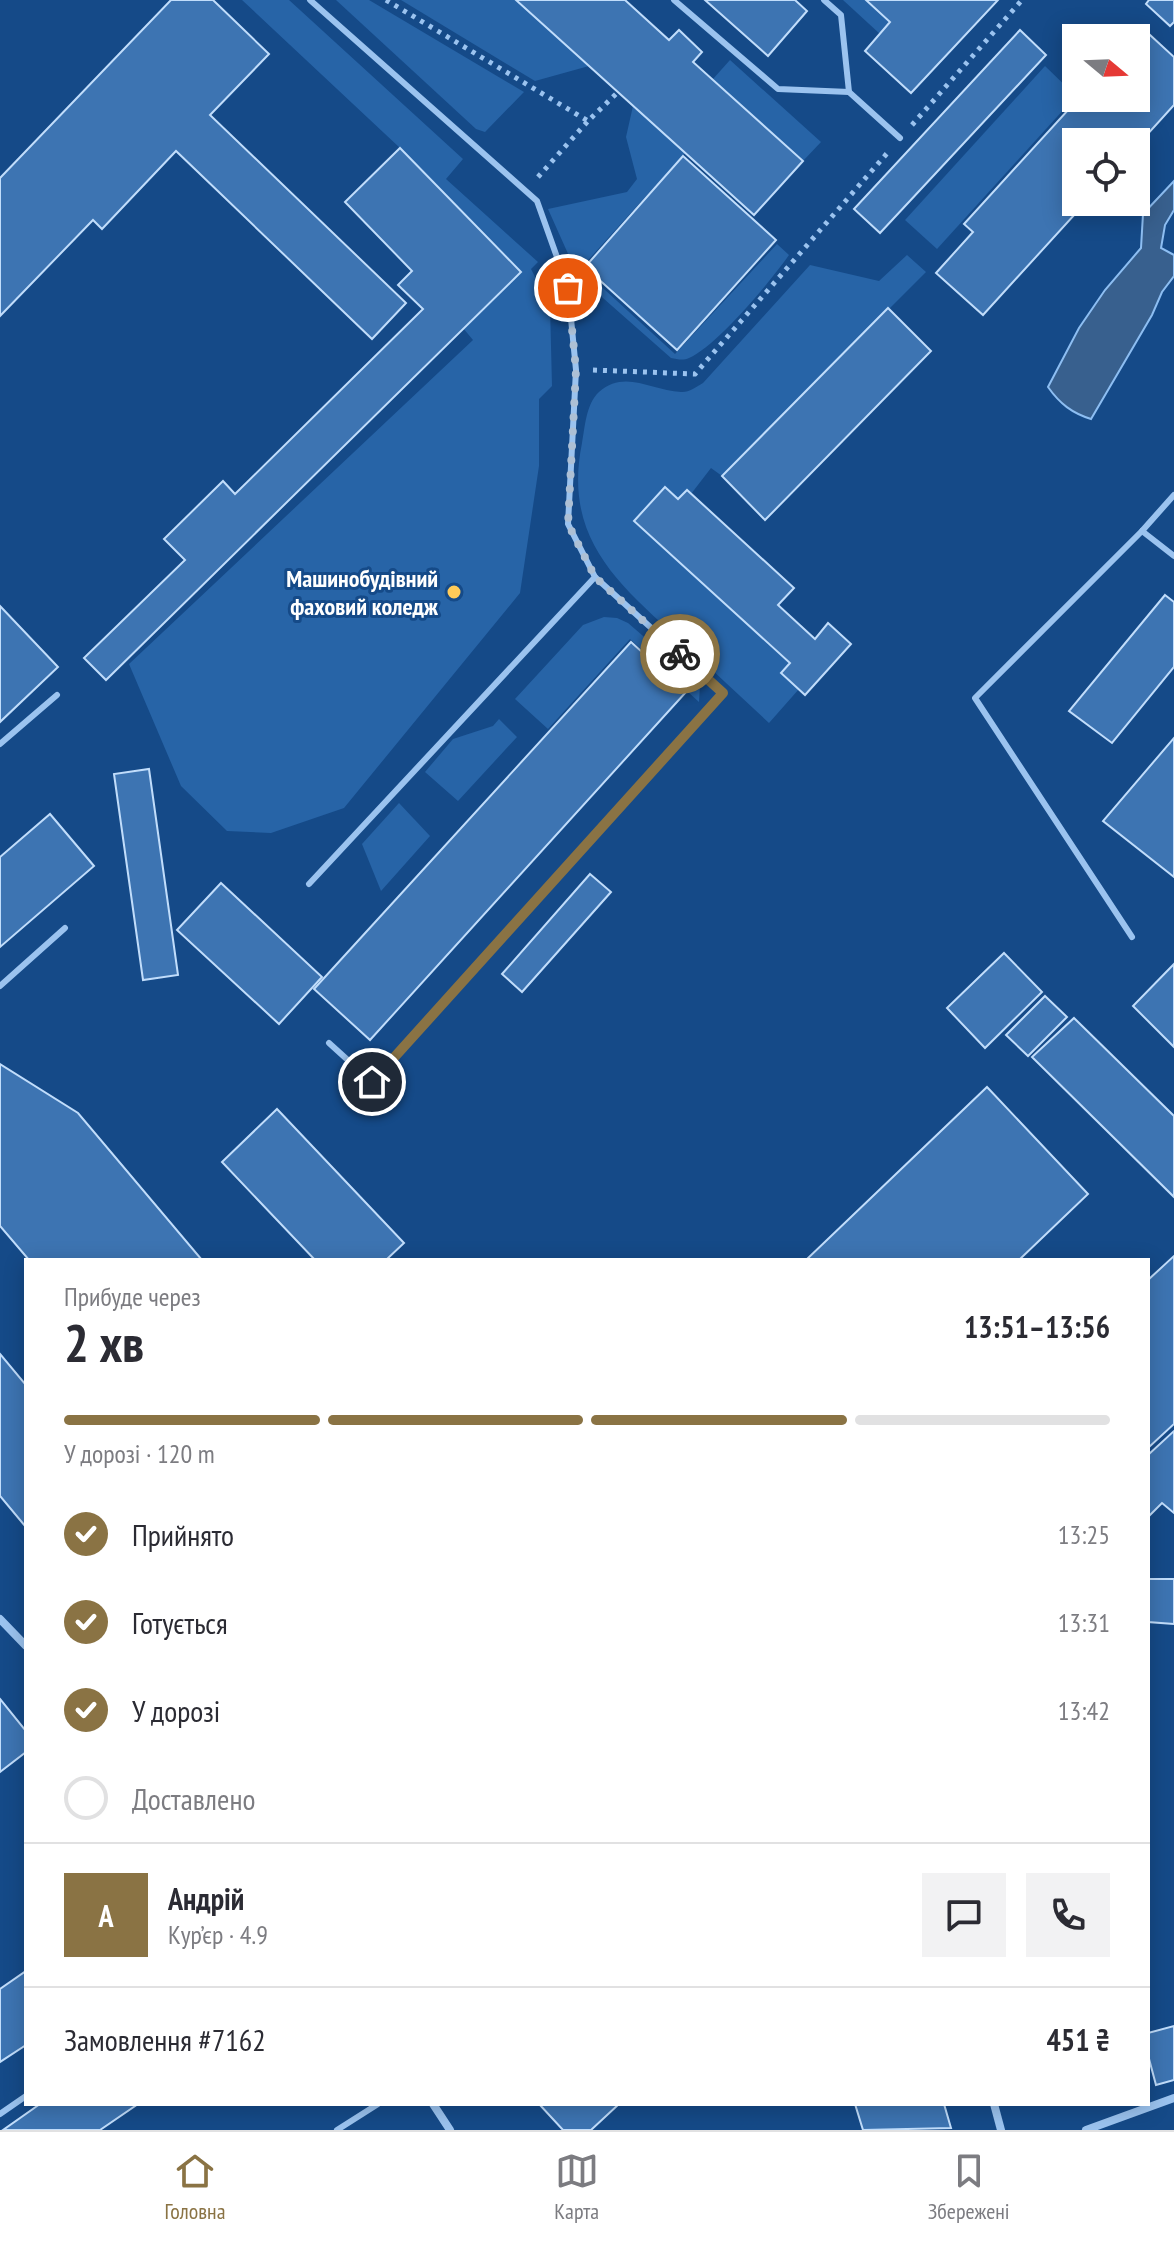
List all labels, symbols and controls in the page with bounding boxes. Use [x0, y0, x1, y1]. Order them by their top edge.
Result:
north arrow [1062, 24, 1150, 112]
map controls [1062, 24, 1150, 216]
button: locate [1062, 128, 1150, 216]
pin [534, 254, 602, 322]
icon: bag [546, 266, 590, 310]
place label: Машинобудівний фаховий коледж [286, 563, 439, 622]
marker: Машинобудівний фаховий коледж [445, 583, 463, 601]
courier [640, 614, 720, 694]
icon: bike [658, 632, 702, 676]
pin [338, 1048, 406, 1116]
icon: home [350, 1060, 394, 1104]
text: Прибуде через [64, 1280, 201, 1313]
text: 13:51–13:56 [964, 1307, 1110, 1346]
text: 2 хв [64, 1309, 144, 1376]
text: У дорозі · 120 m [64, 1437, 215, 1470]
icon: check [64, 1512, 108, 1556]
text: Прийнято [132, 1515, 234, 1554]
text: 13:25 [1058, 1518, 1110, 1551]
icon: check [64, 1600, 108, 1644]
text: Готується [132, 1603, 228, 1642]
text: 13:31 [1058, 1606, 1110, 1639]
icon: check [64, 1688, 108, 1732]
text: У дорозі [132, 1691, 220, 1730]
text: 13:42 [1058, 1694, 1110, 1727]
text: Доставлено [132, 1779, 255, 1818]
button: chat [922, 1873, 1006, 1957]
button: phone [1026, 1873, 1110, 1957]
text: Андрій [168, 1879, 244, 1918]
text: А [98, 1896, 114, 1935]
text: Кур’єр · 4.9 [168, 1918, 268, 1951]
text: Замовлення #7162 [64, 2020, 266, 2059]
text: 451 ₴ [1046, 2020, 1110, 2059]
tab: Головна [164, 2149, 225, 2225]
tab: Карта [554, 2149, 599, 2225]
tab: Збережені [928, 2149, 1010, 2225]

